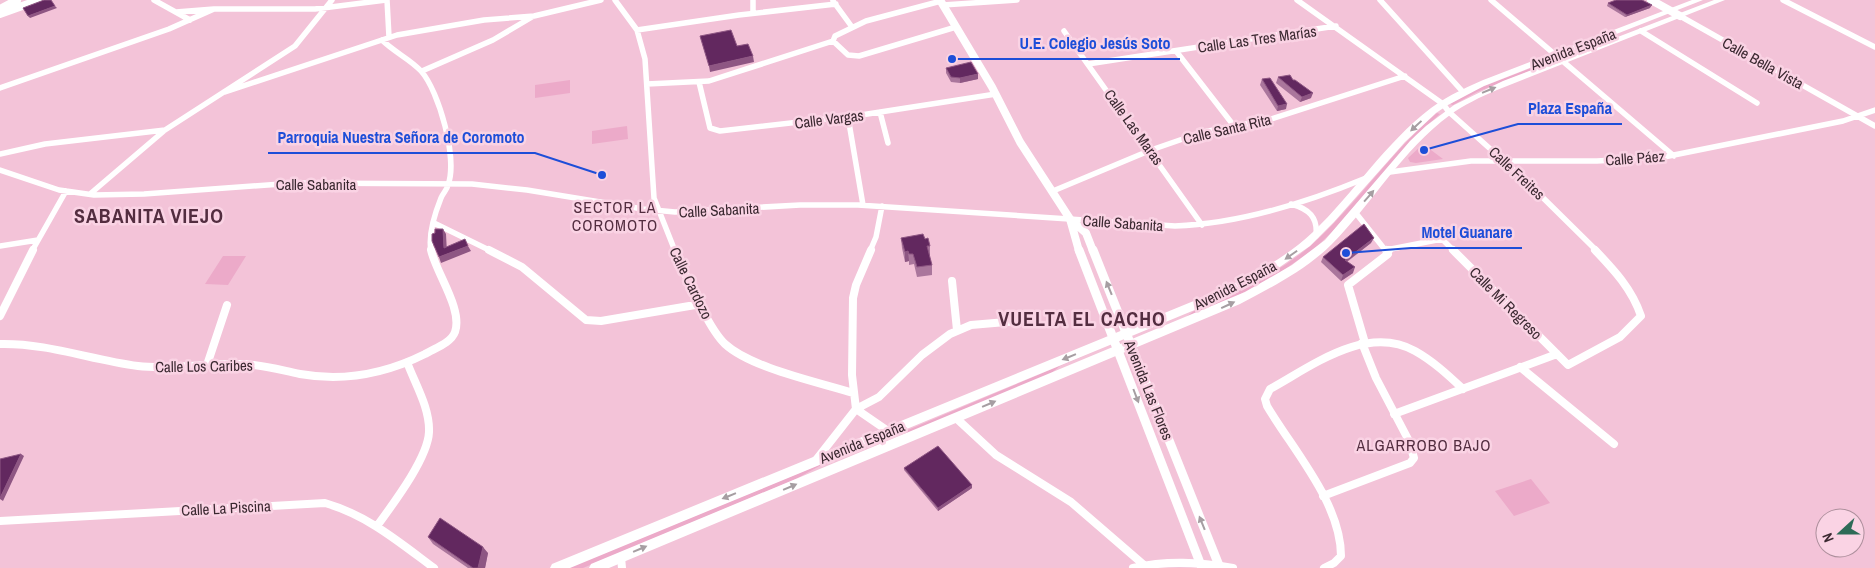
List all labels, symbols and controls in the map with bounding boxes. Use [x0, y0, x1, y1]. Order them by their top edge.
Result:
street label: Calle Las Tres Marías [1196, 20, 1318, 58]
street label: Avenida España [1526, 23, 1619, 75]
callout: U.E. Colegio Jesús Soto [1009, 28, 1180, 59]
text: U.E. Colegio Jesús Soto [1020, 32, 1170, 54]
street label: Calle Bella Vista [1719, 32, 1808, 94]
street label: Calle Las Maras [1099, 85, 1169, 169]
one-way arrow [1482, 86, 1496, 94]
callout: Plaza España [1518, 93, 1622, 124]
text: Plaza España [1528, 97, 1613, 119]
street label: Calle Vargas [793, 104, 865, 134]
street label: Calle Santa Rita [1181, 109, 1273, 149]
one-way arrow [1411, 120, 1423, 132]
callout: Parroquia Nuestra Señora de Coromoto [268, 122, 535, 153]
text: Parroquia Nuestra Señora de Coromoto [277, 126, 525, 148]
street label: Calle Freites [1484, 142, 1550, 204]
street label: Calle Páez [1605, 145, 1665, 171]
street label: Calle Sabanita [276, 174, 357, 195]
one-way arrow [1363, 190, 1374, 203]
district label: SECTOR LA COROMOTO [572, 196, 658, 236]
street label: Calle Sabanita [678, 197, 760, 223]
district label: SABANITA VIEJO [74, 202, 224, 229]
street label: Calle Sabanita [1082, 210, 1164, 236]
callout: Motel Guanare [1411, 217, 1522, 248]
text: Motel Guanare [1421, 221, 1513, 243]
street label: Calle Cardozo [664, 243, 718, 323]
one-way arrow [1284, 250, 1298, 260]
street label: Avenida España [1189, 255, 1280, 315]
street label: Calle Mi Regreso [1465, 262, 1547, 344]
one-way arrow [1104, 281, 1112, 295]
one-way arrow [1221, 301, 1235, 309]
district label: VUELTA EL CACHO [998, 305, 1166, 332]
street label: Avenida Las Flores [1119, 336, 1179, 443]
one-way arrow [1061, 354, 1076, 361]
street label: Calle Los Caribes [155, 355, 253, 377]
one-way arrow [1132, 389, 1140, 404]
one-way arrow [982, 400, 997, 408]
street label: Avenida España [815, 415, 908, 469]
district label: ALGARROBO BAJO [1355, 434, 1492, 456]
one-way arrow [783, 482, 797, 490]
one-way arrow [722, 493, 736, 501]
street label: Calle La Piscina [181, 495, 271, 521]
north arrow [1815, 508, 1865, 558]
one-way arrow [1198, 515, 1206, 530]
text: N [1818, 531, 1838, 545]
one-way arrow [633, 545, 647, 553]

